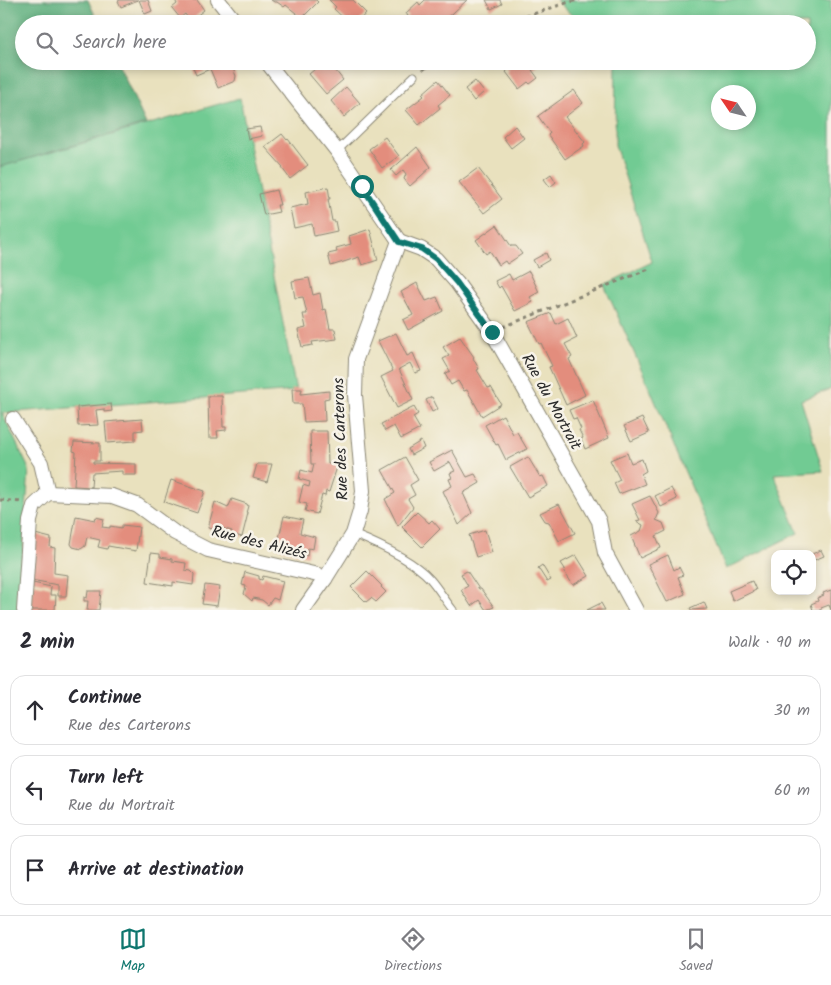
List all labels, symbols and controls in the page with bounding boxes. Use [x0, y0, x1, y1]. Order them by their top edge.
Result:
search box [15, 15, 816, 70]
text: Search here [73, 28, 167, 58]
icon: search [33, 29, 61, 57]
north arrow [711, 85, 756, 130]
route start [351, 175, 374, 198]
route end [481, 321, 504, 344]
street label: Rue du Mortrait [514, 349, 588, 456]
street label: Rue des Carterons [326, 377, 356, 501]
street label: Rue des Alizés [209, 519, 309, 567]
map controls [771, 550, 816, 595]
button: locate [771, 550, 816, 595]
text: 2 min [20, 626, 75, 659]
text: Walk · 90 m [728, 630, 811, 655]
text: Continue [68, 683, 141, 713]
icon: ahead [21, 696, 49, 724]
text: 30 m [774, 698, 810, 723]
text: Rue des Carterons [68, 713, 191, 738]
text: Turn left [68, 763, 143, 793]
icon: left [21, 776, 49, 804]
text: 60 m [774, 778, 810, 803]
text: Rue du Mortrait [68, 793, 175, 818]
text: Arrive at destination [68, 855, 244, 885]
icon: arrive [21, 856, 49, 884]
tab: Map [119, 925, 147, 977]
tab: Directions [384, 925, 442, 977]
tab: Saved [679, 925, 712, 977]

